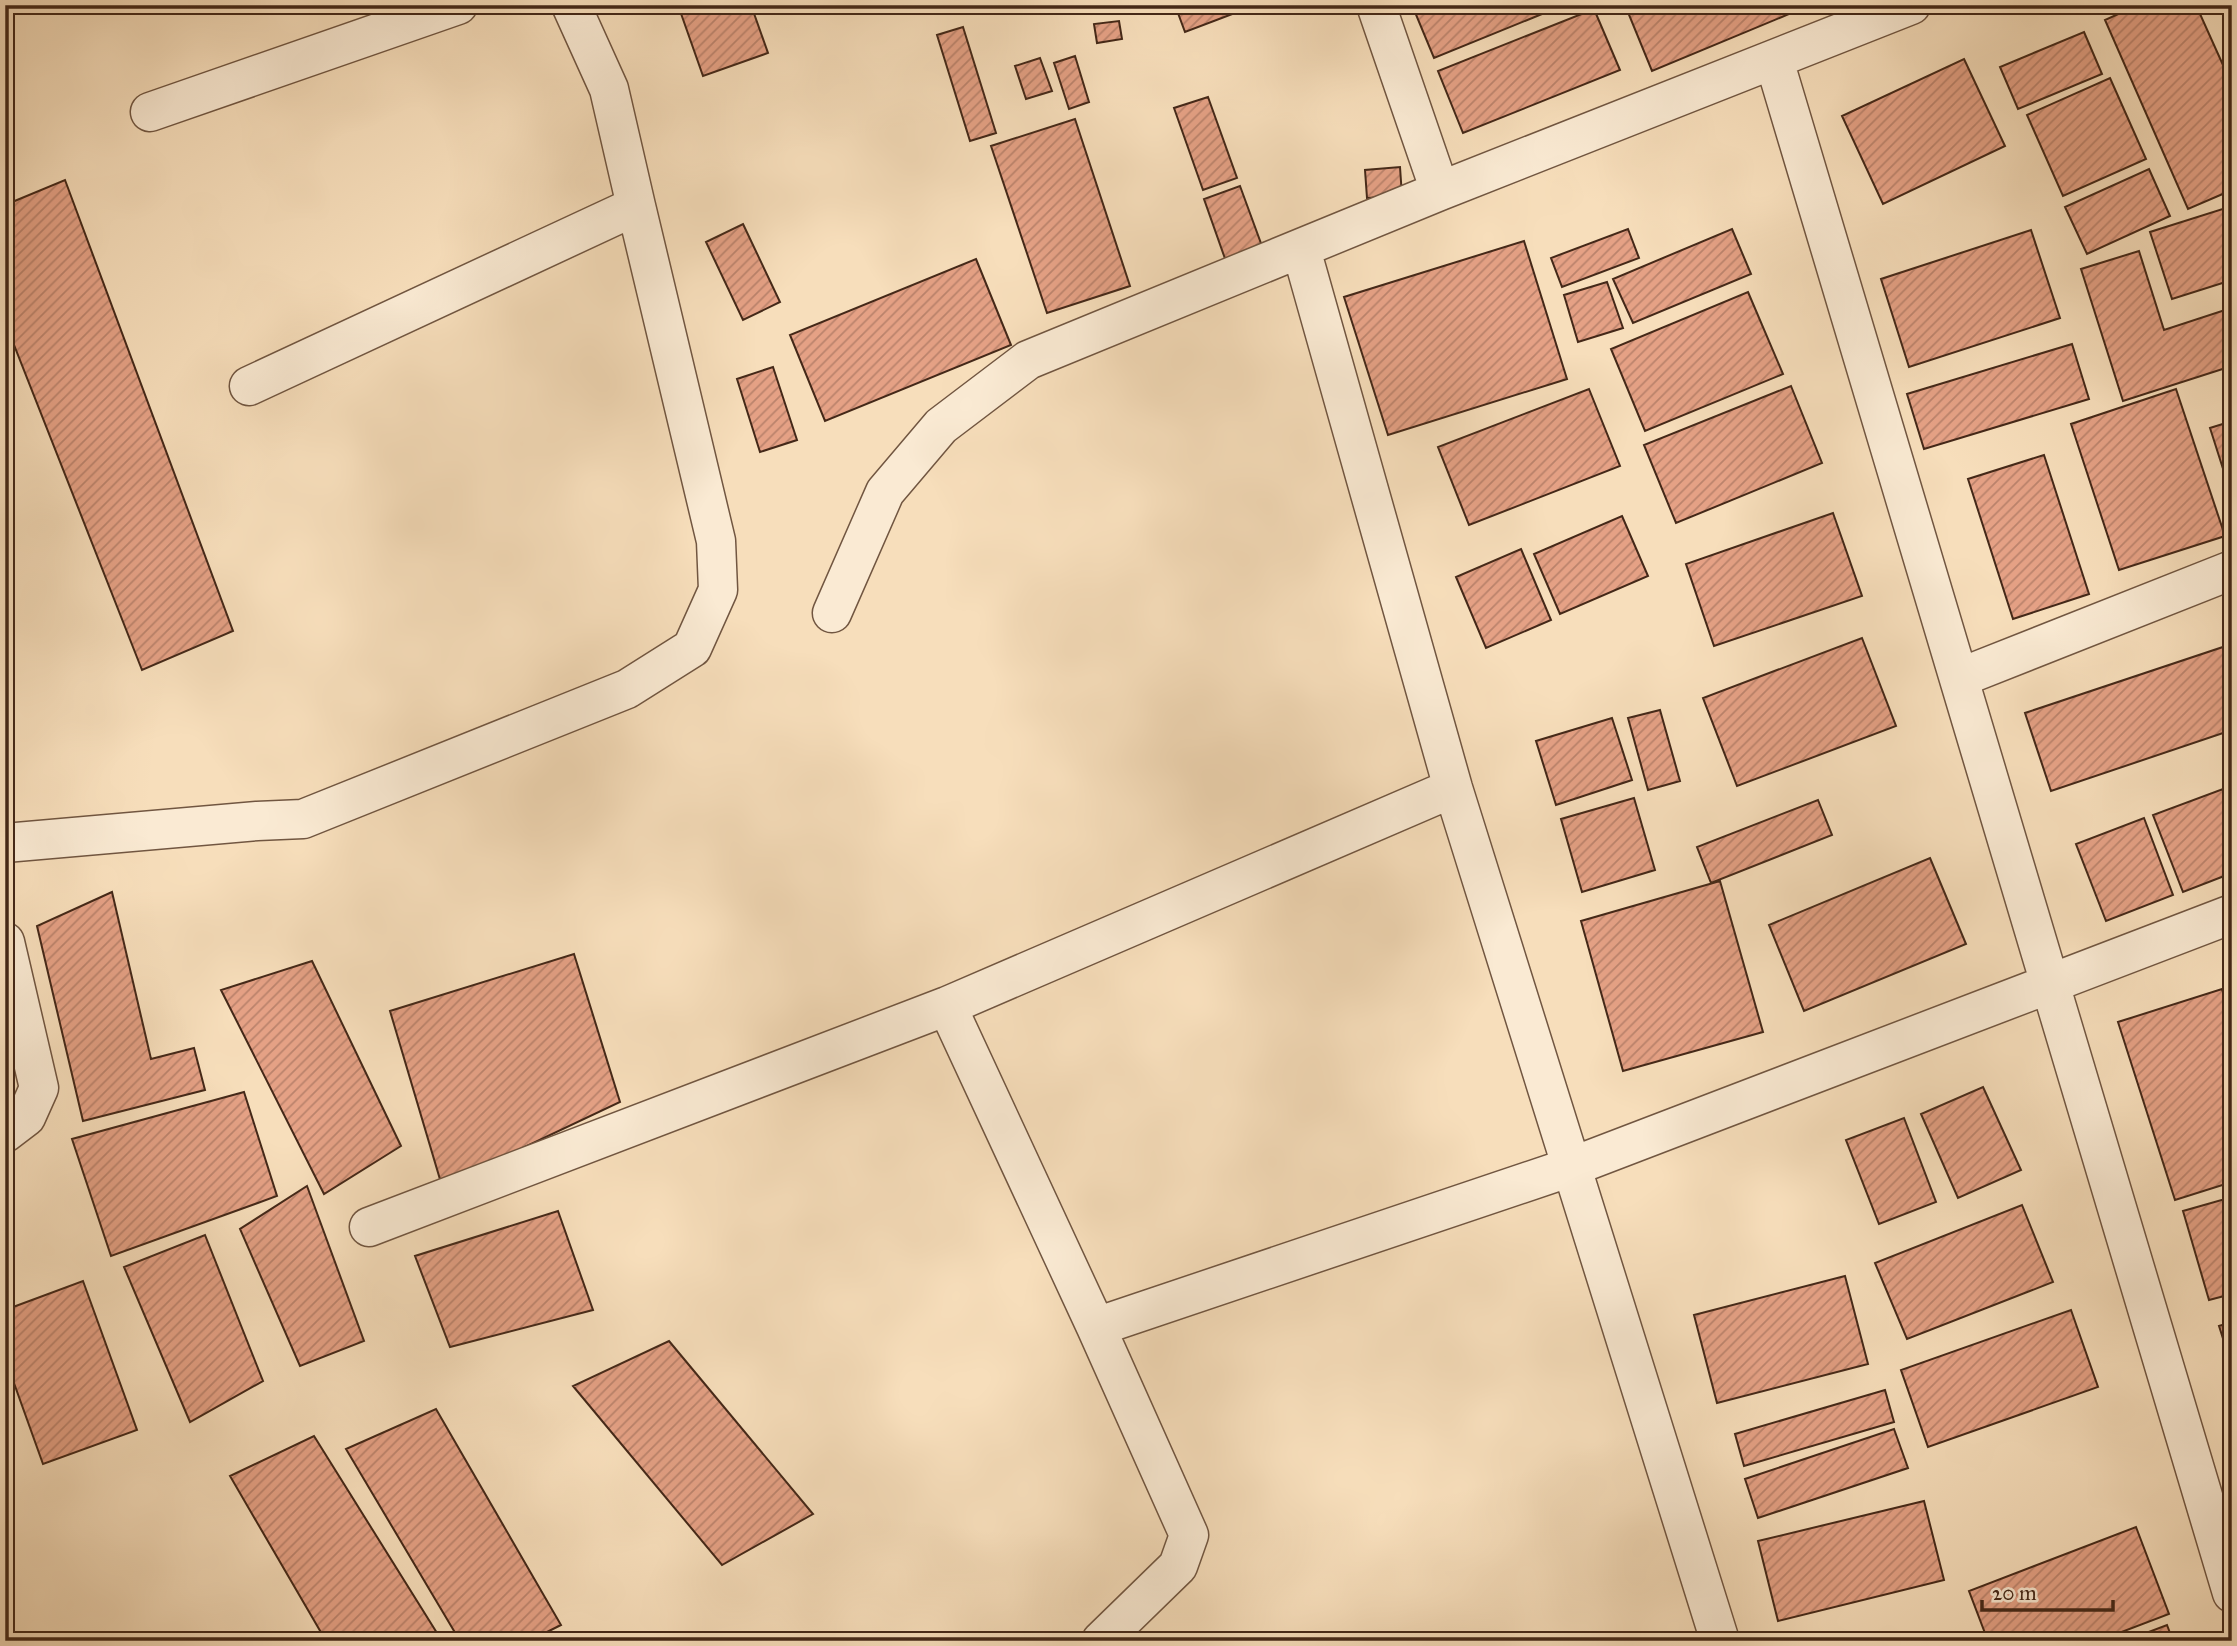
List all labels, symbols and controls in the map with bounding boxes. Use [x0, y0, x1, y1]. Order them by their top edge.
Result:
scale bar [1982, 1569, 2113, 1613]
text: 20 m [1992, 1580, 2037, 1606]

